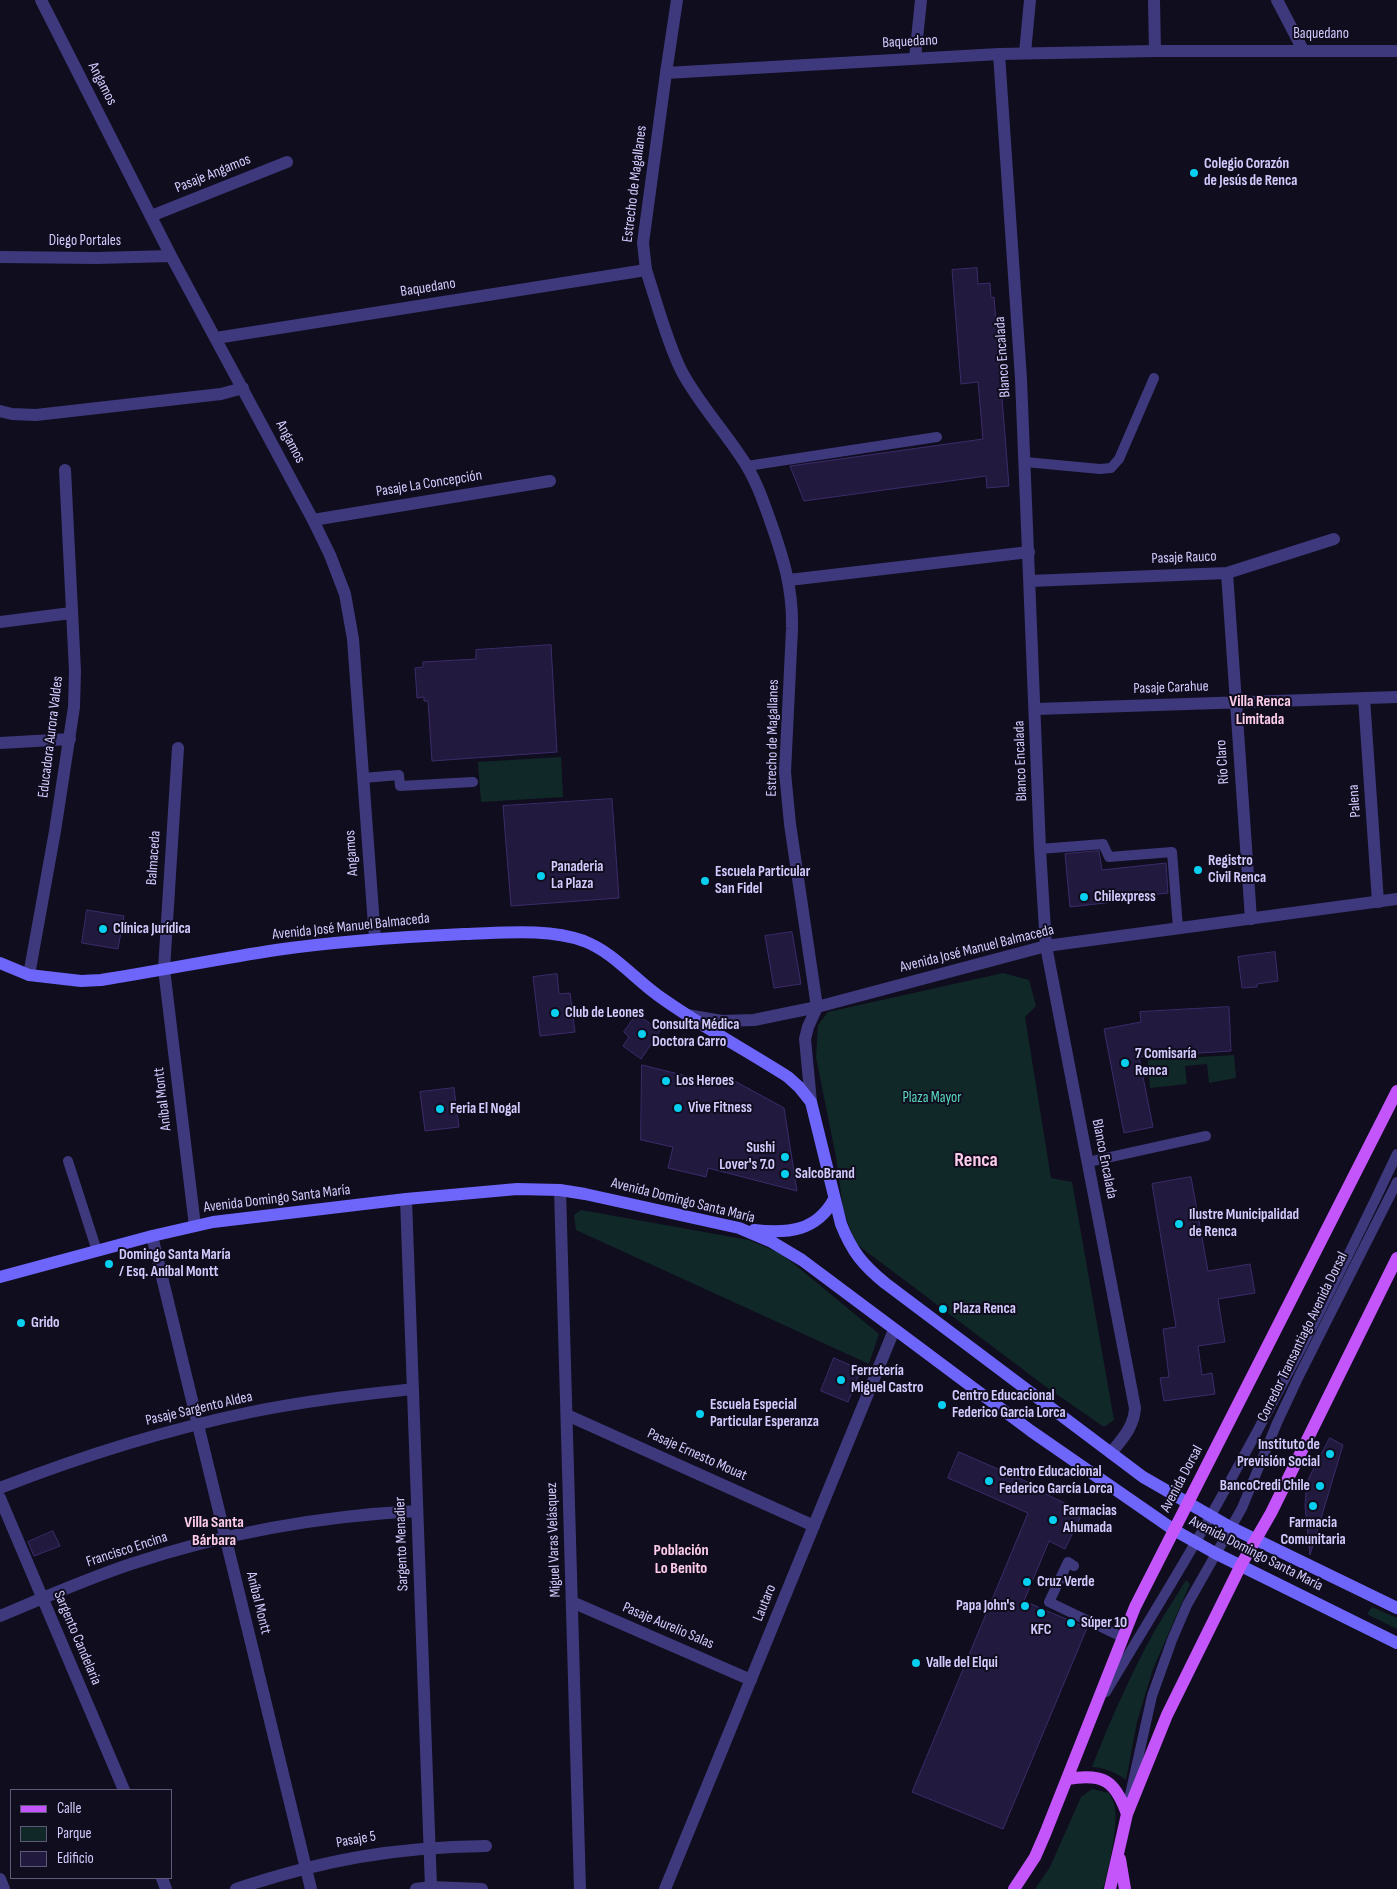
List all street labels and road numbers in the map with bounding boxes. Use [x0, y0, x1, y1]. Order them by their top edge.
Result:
street label: Baquedano [1293, 25, 1349, 43]
street label: Baquedano [882, 32, 938, 52]
street label: Angamos [84, 59, 120, 109]
street label: Estrecho de Magallanes [619, 125, 651, 243]
street label: Pasaje Angamos [173, 151, 253, 197]
street label: Diego Portales [49, 232, 121, 250]
street label: Baquedano [399, 275, 457, 301]
street label: Blanco Encalada [991, 316, 1015, 398]
street label: Angamos [271, 417, 309, 467]
street label: Pasaje La Concepción [375, 467, 483, 501]
street label: Pasaje Rauco [1151, 548, 1217, 568]
street label: Educadora Aurora Valdes [35, 675, 67, 799]
street label: Pasaje Carahue [1133, 678, 1209, 698]
street label: Estrecho de Magallanes [763, 679, 783, 797]
street label: Blanco Encalada [1011, 720, 1031, 802]
street label: Río Claro [1212, 739, 1234, 785]
street label: Palena [1345, 784, 1365, 818]
street label: Angamos [341, 829, 363, 877]
street label: Balmaceda [143, 830, 165, 886]
street label: Avenida José Manuel Balmaceda [272, 910, 430, 944]
street label: Avenida José Manuel Balmaceda [898, 921, 1056, 977]
street label: Aníbal Montt [150, 1066, 176, 1132]
street label: Blanco Encalada [1087, 1118, 1121, 1200]
street label: Avenida Domingo Santa María [609, 1174, 757, 1228]
street label: Avenida Domingo Santa María [203, 1181, 351, 1217]
street label: Corredor Transantiago Avenida Dorsal [1254, 1249, 1352, 1425]
street label: Pasaje Sargento Aldea [144, 1388, 254, 1430]
street label: Pasaje Ernesto Mouat [644, 1425, 750, 1485]
street label: Avenida Dorsal [1157, 1442, 1207, 1516]
street label: Miguel Varas Velásquez [543, 1482, 565, 1598]
street label: Sargento Menadier [391, 1497, 413, 1591]
street label: Avenida Domingo Santa María [1186, 1513, 1326, 1595]
street label: Francisco Encina [84, 1528, 170, 1572]
street label: Aníbal Montt [242, 1570, 274, 1636]
street label: Lautaro [750, 1582, 780, 1624]
street label: Sargento Candelaria [49, 1588, 105, 1688]
street label: Pasaje Aurelio Salas [620, 1599, 716, 1653]
street label: Pasaje 5 [335, 1828, 377, 1852]

